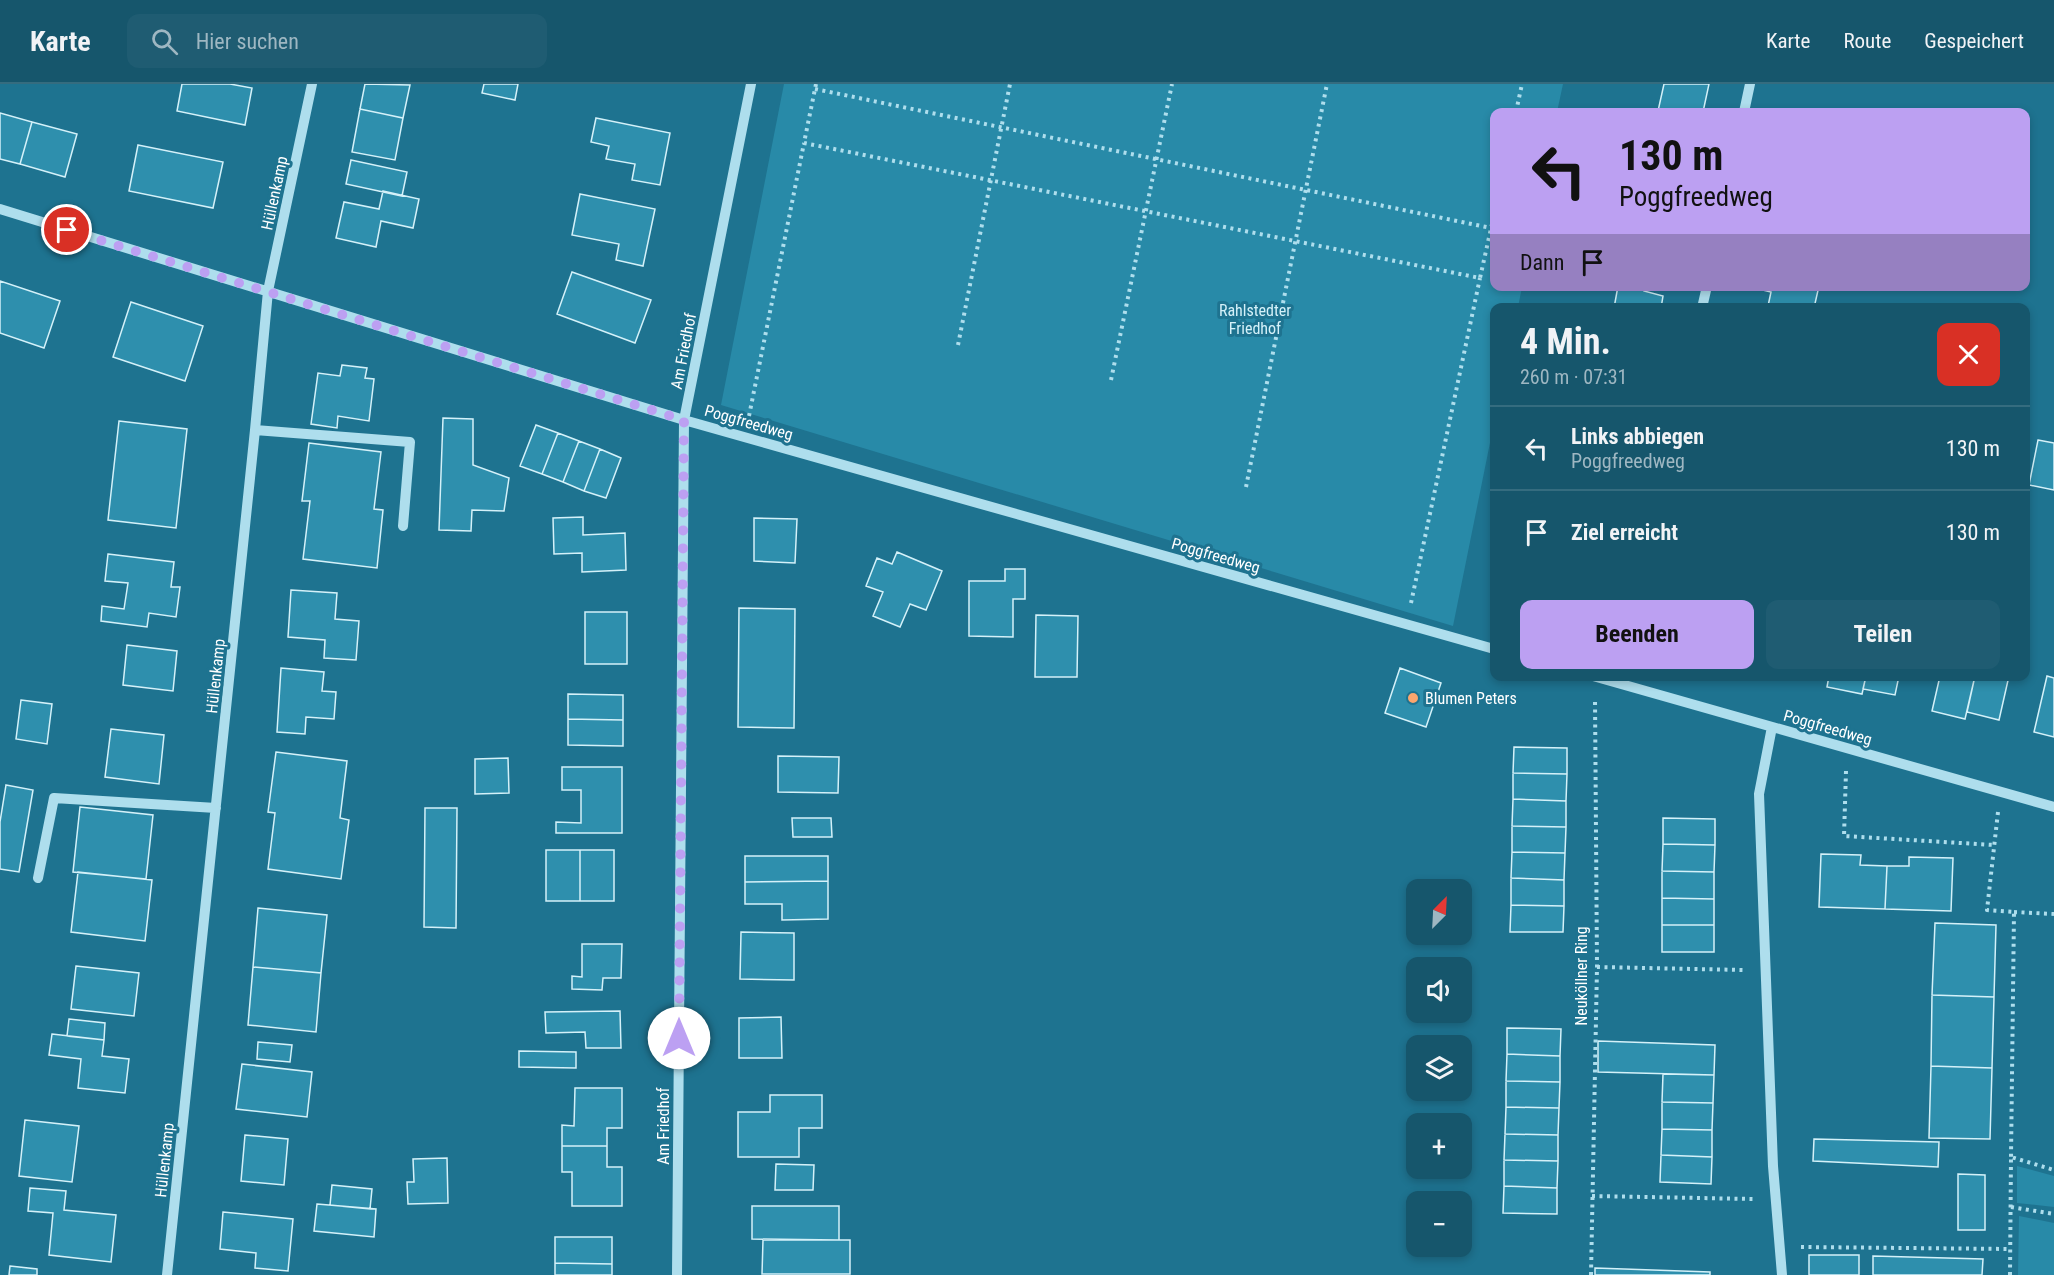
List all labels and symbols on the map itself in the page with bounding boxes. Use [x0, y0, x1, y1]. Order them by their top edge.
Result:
street label: Hüllenkamp [257, 154, 292, 232]
pin [41, 204, 92, 255]
park label: Rahlstedter Friedhof [1219, 301, 1291, 338]
street label: Am Friedhof [667, 311, 700, 391]
street label: Poggfreedweg [702, 401, 795, 444]
street label: Poggfreedweg [1169, 534, 1262, 577]
street label: Hüllenkamp [202, 638, 229, 714]
place label: Blumen Peters [1425, 689, 1517, 708]
marker: Blumen Peters [1406, 691, 1420, 705]
street label: Poggfreedweg [1781, 706, 1874, 749]
north arrow [1406, 879, 1472, 945]
street label: Neuköllner Ring [1572, 926, 1591, 1026]
position arrow [647, 1006, 711, 1070]
street label: Am Friedhof [654, 1087, 673, 1165]
street label: Hüllenkamp [151, 1122, 178, 1198]

